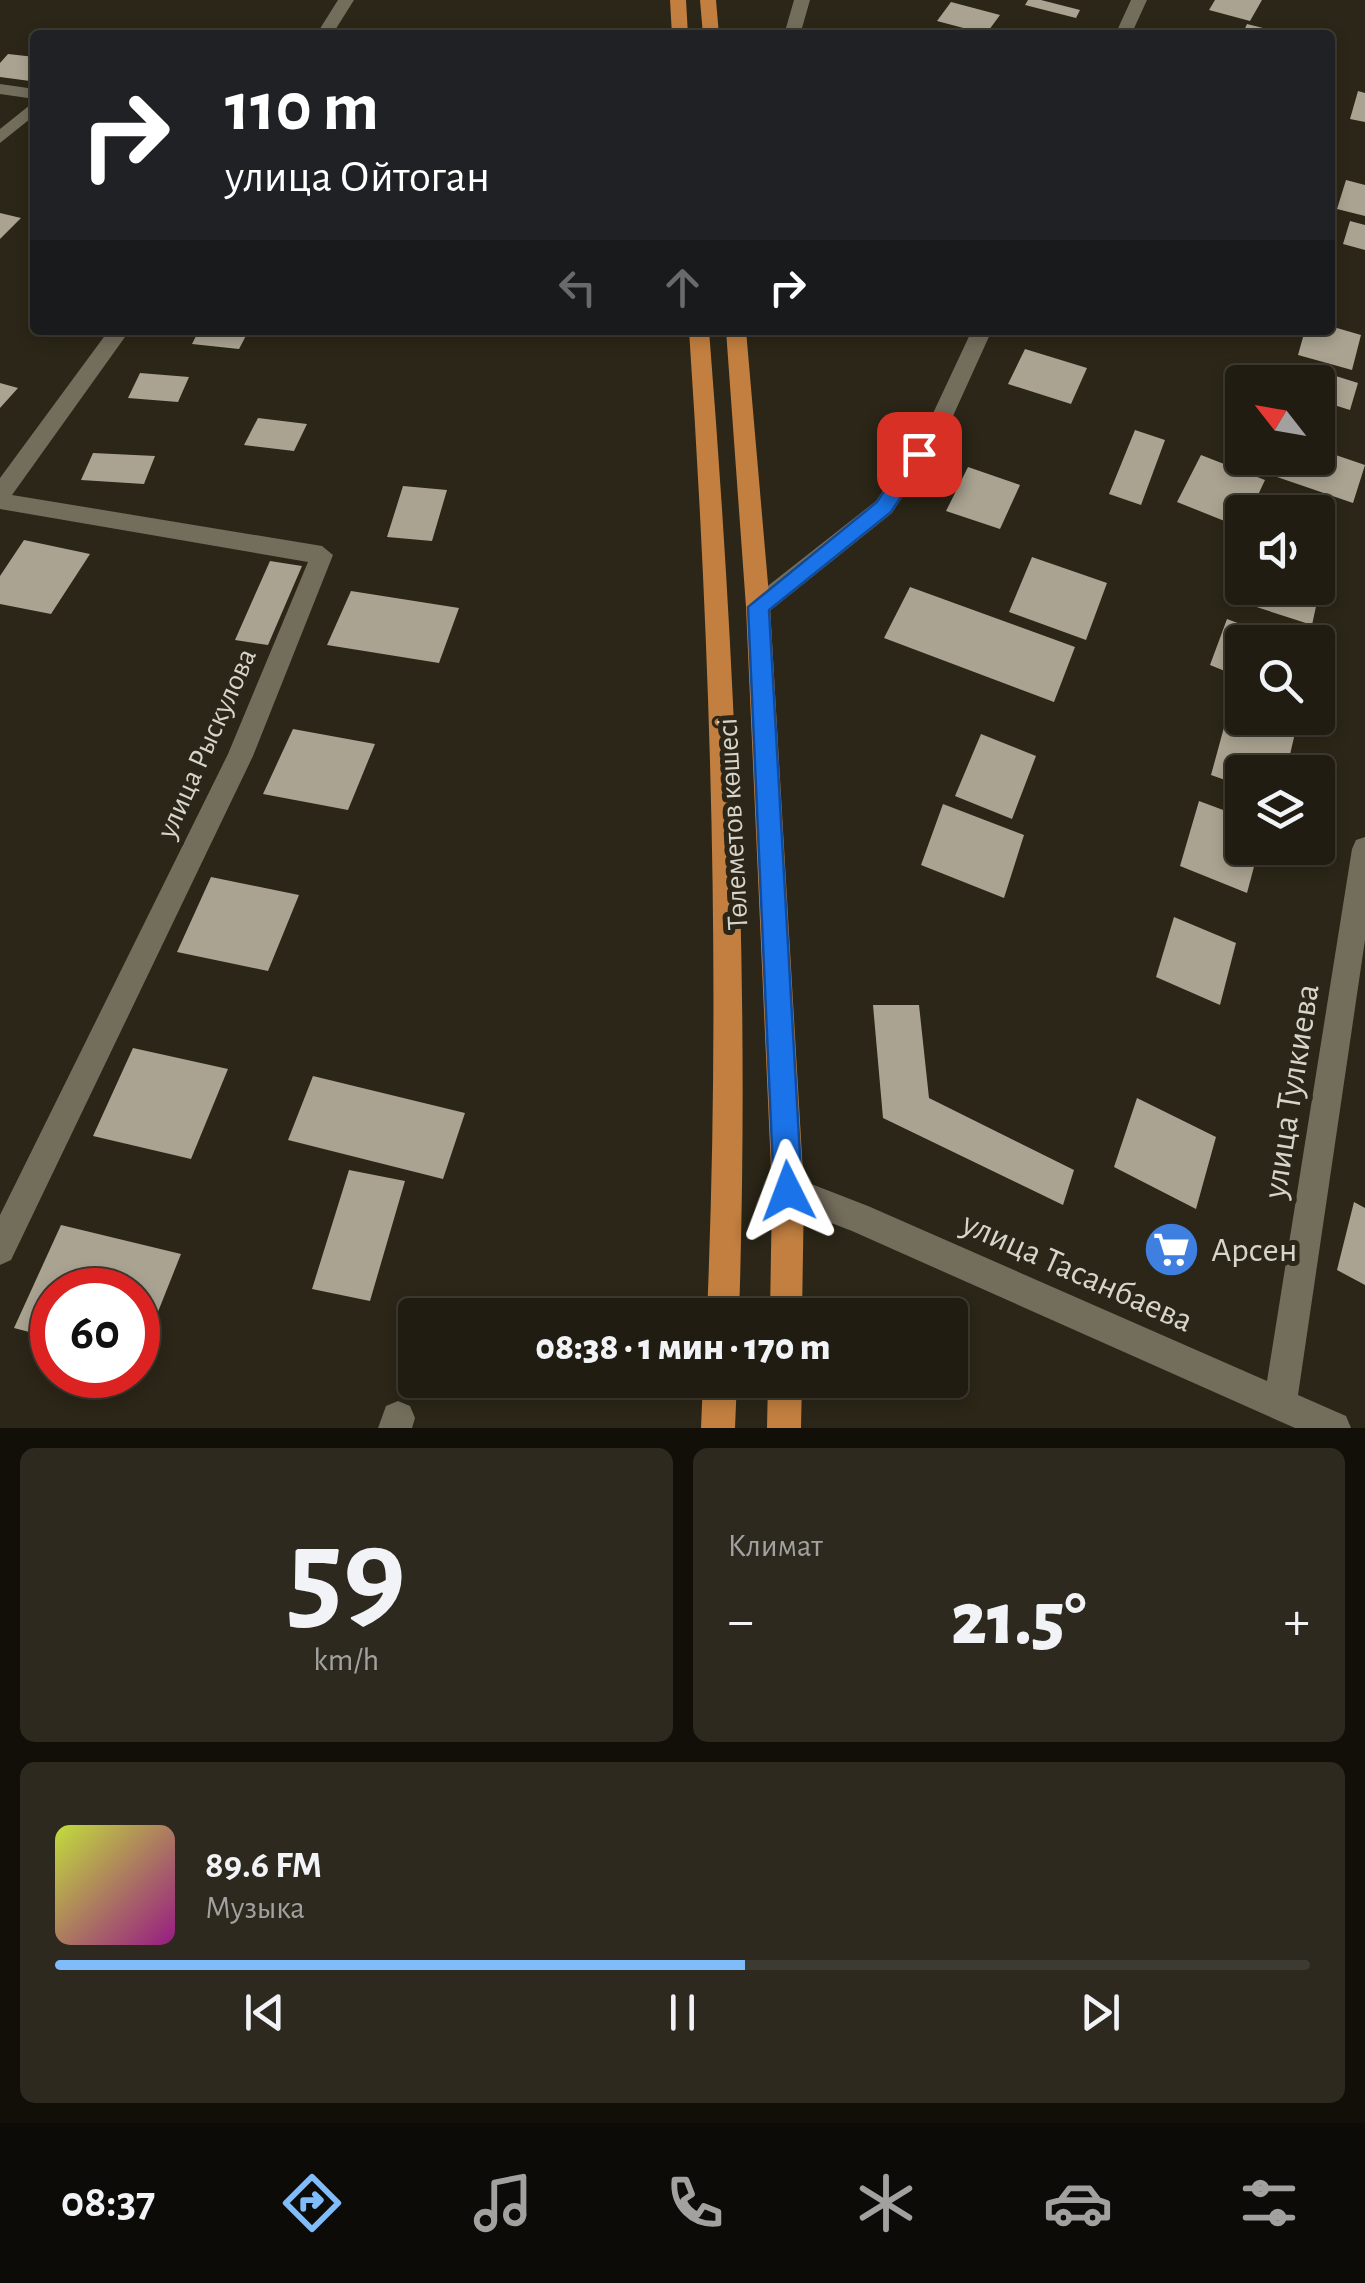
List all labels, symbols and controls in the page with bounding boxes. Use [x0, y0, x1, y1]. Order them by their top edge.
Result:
icon: right [60, 70, 190, 200]
text: 110 m [225, 73, 379, 143]
text: улица Ойтоган [225, 155, 490, 200]
icon: left [550, 260, 605, 315]
icon: ahead [655, 260, 710, 315]
icon: right [760, 260, 815, 315]
north arrow [1225, 365, 1335, 475]
map controls [1225, 365, 1335, 865]
pin [877, 412, 962, 497]
icon: arrive [892, 427, 947, 482]
button: sound [1225, 495, 1335, 605]
button: search [1225, 625, 1335, 735]
street label: улица Рыскулова [151, 644, 262, 844]
street label: Төлеметов көшесі [712, 717, 754, 931]
button: layers [1225, 755, 1335, 865]
street label: улица Тулкиева [1257, 982, 1326, 1202]
position arrow [736, 1139, 840, 1243]
street label: улица Тасанбаева [956, 1205, 1198, 1339]
supermarket icon: Арсен [1142, 1219, 1202, 1279]
place label: Арсен [1211, 1233, 1298, 1268]
speed limit sign: 60 [30, 1268, 160, 1398]
text: 08:38 · 1 мин · 170 m [535, 1329, 831, 1367]
text: 59 [287, 1511, 406, 1641]
text: Климат [728, 1530, 823, 1562]
text: 21.5° [951, 1583, 1086, 1658]
text: − [728, 1594, 754, 1649]
text: + [1284, 1594, 1310, 1649]
text: km/h [313, 1644, 379, 1676]
text: 89.6 FM [205, 1847, 322, 1885]
text: Музыка [205, 1892, 305, 1924]
icon: previous [237, 1985, 292, 2040]
icon: pause [655, 1985, 710, 2040]
icon: next [1073, 1985, 1128, 2040]
icon: directions [277, 2168, 347, 2238]
icon: music [468, 2168, 538, 2238]
icon: phone [660, 2168, 730, 2238]
icon: climate [851, 2168, 921, 2238]
icon: car [1043, 2168, 1113, 2238]
icon: filters [1234, 2168, 1304, 2238]
text: 08:37 [61, 2180, 156, 2225]

